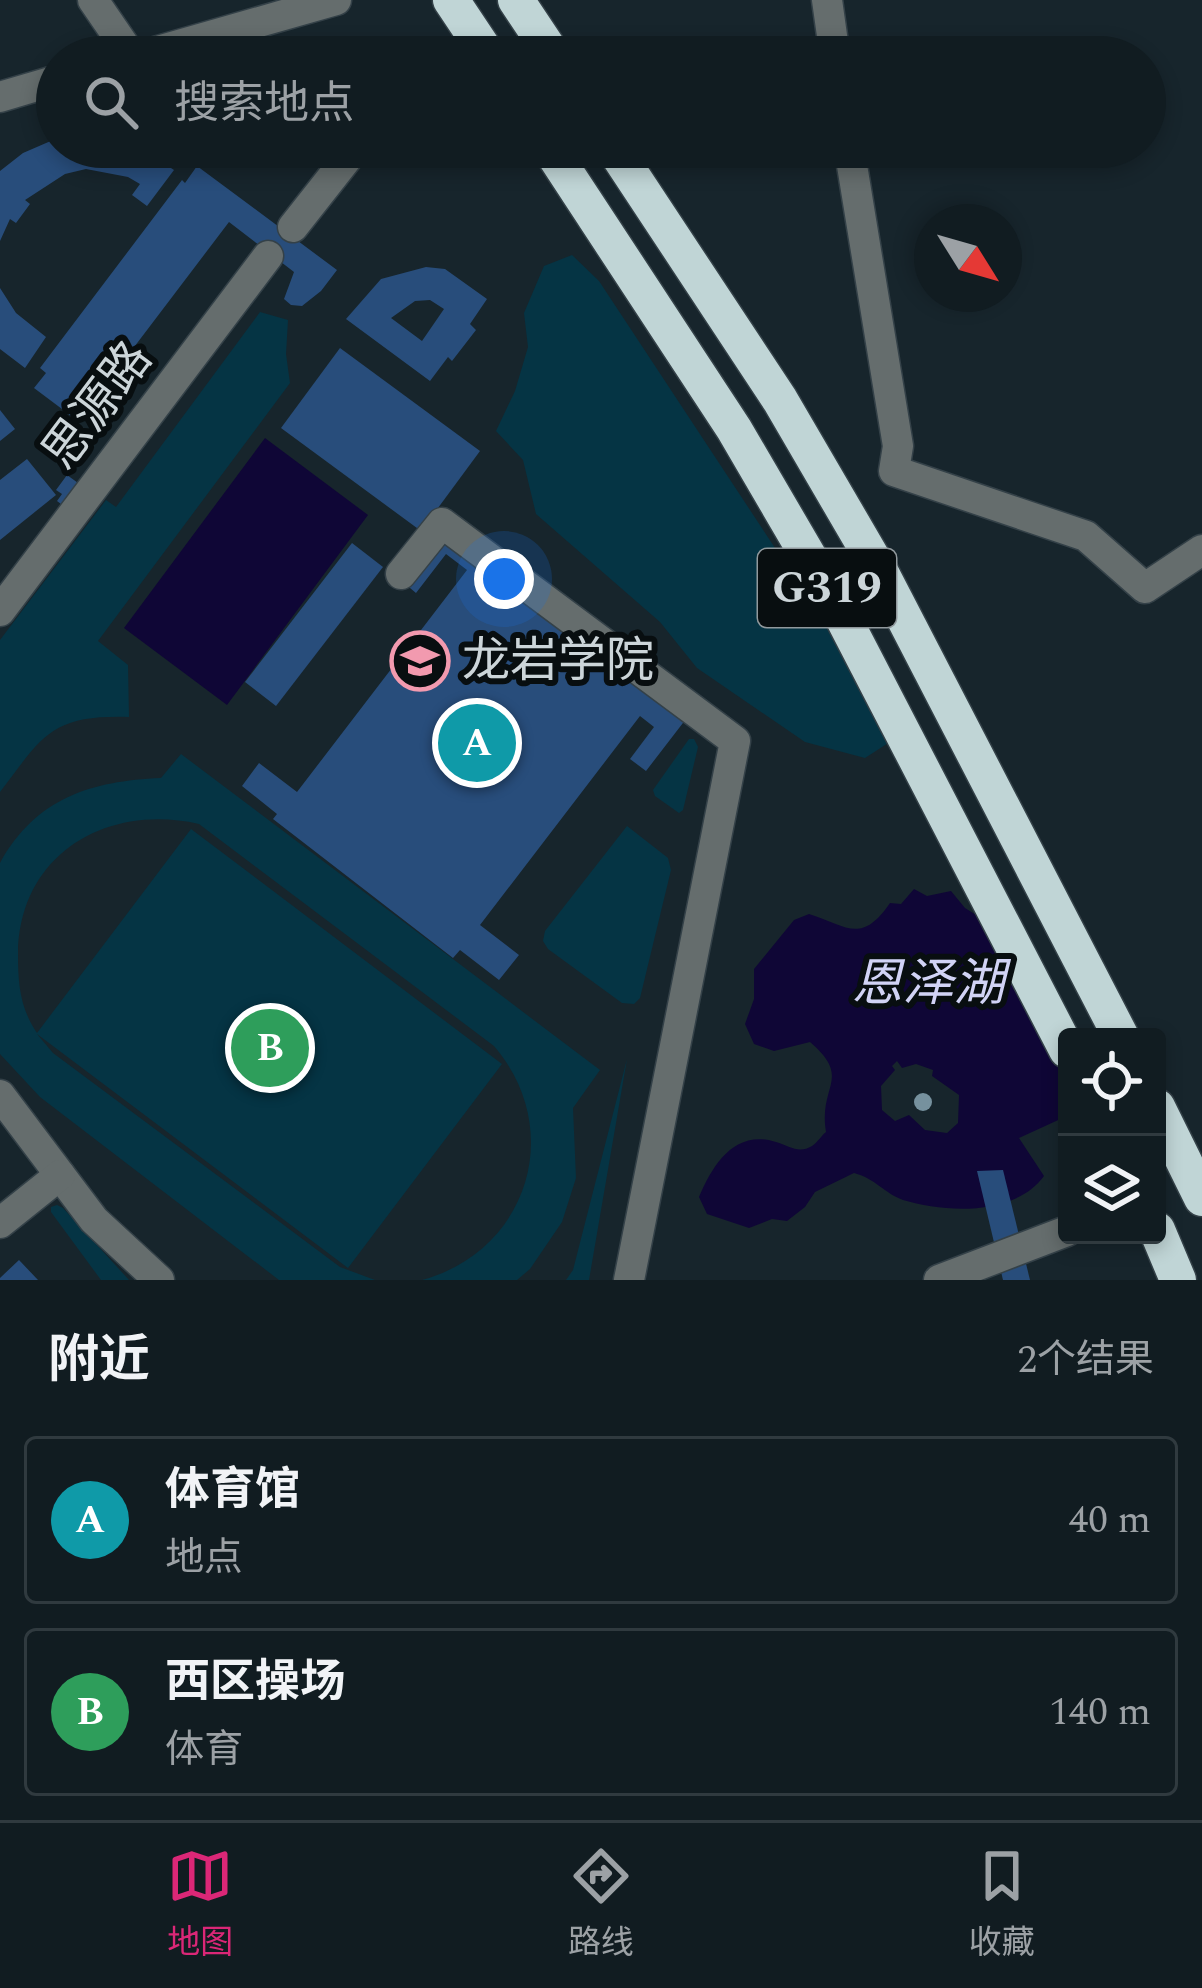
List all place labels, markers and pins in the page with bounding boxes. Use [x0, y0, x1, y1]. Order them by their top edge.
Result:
place label: 龙岩学院 [462, 625, 654, 698]
school or university icon: 龙岩学院 [389, 630, 451, 692]
pin: A [438, 698, 516, 788]
pin: B [231, 1003, 309, 1093]

